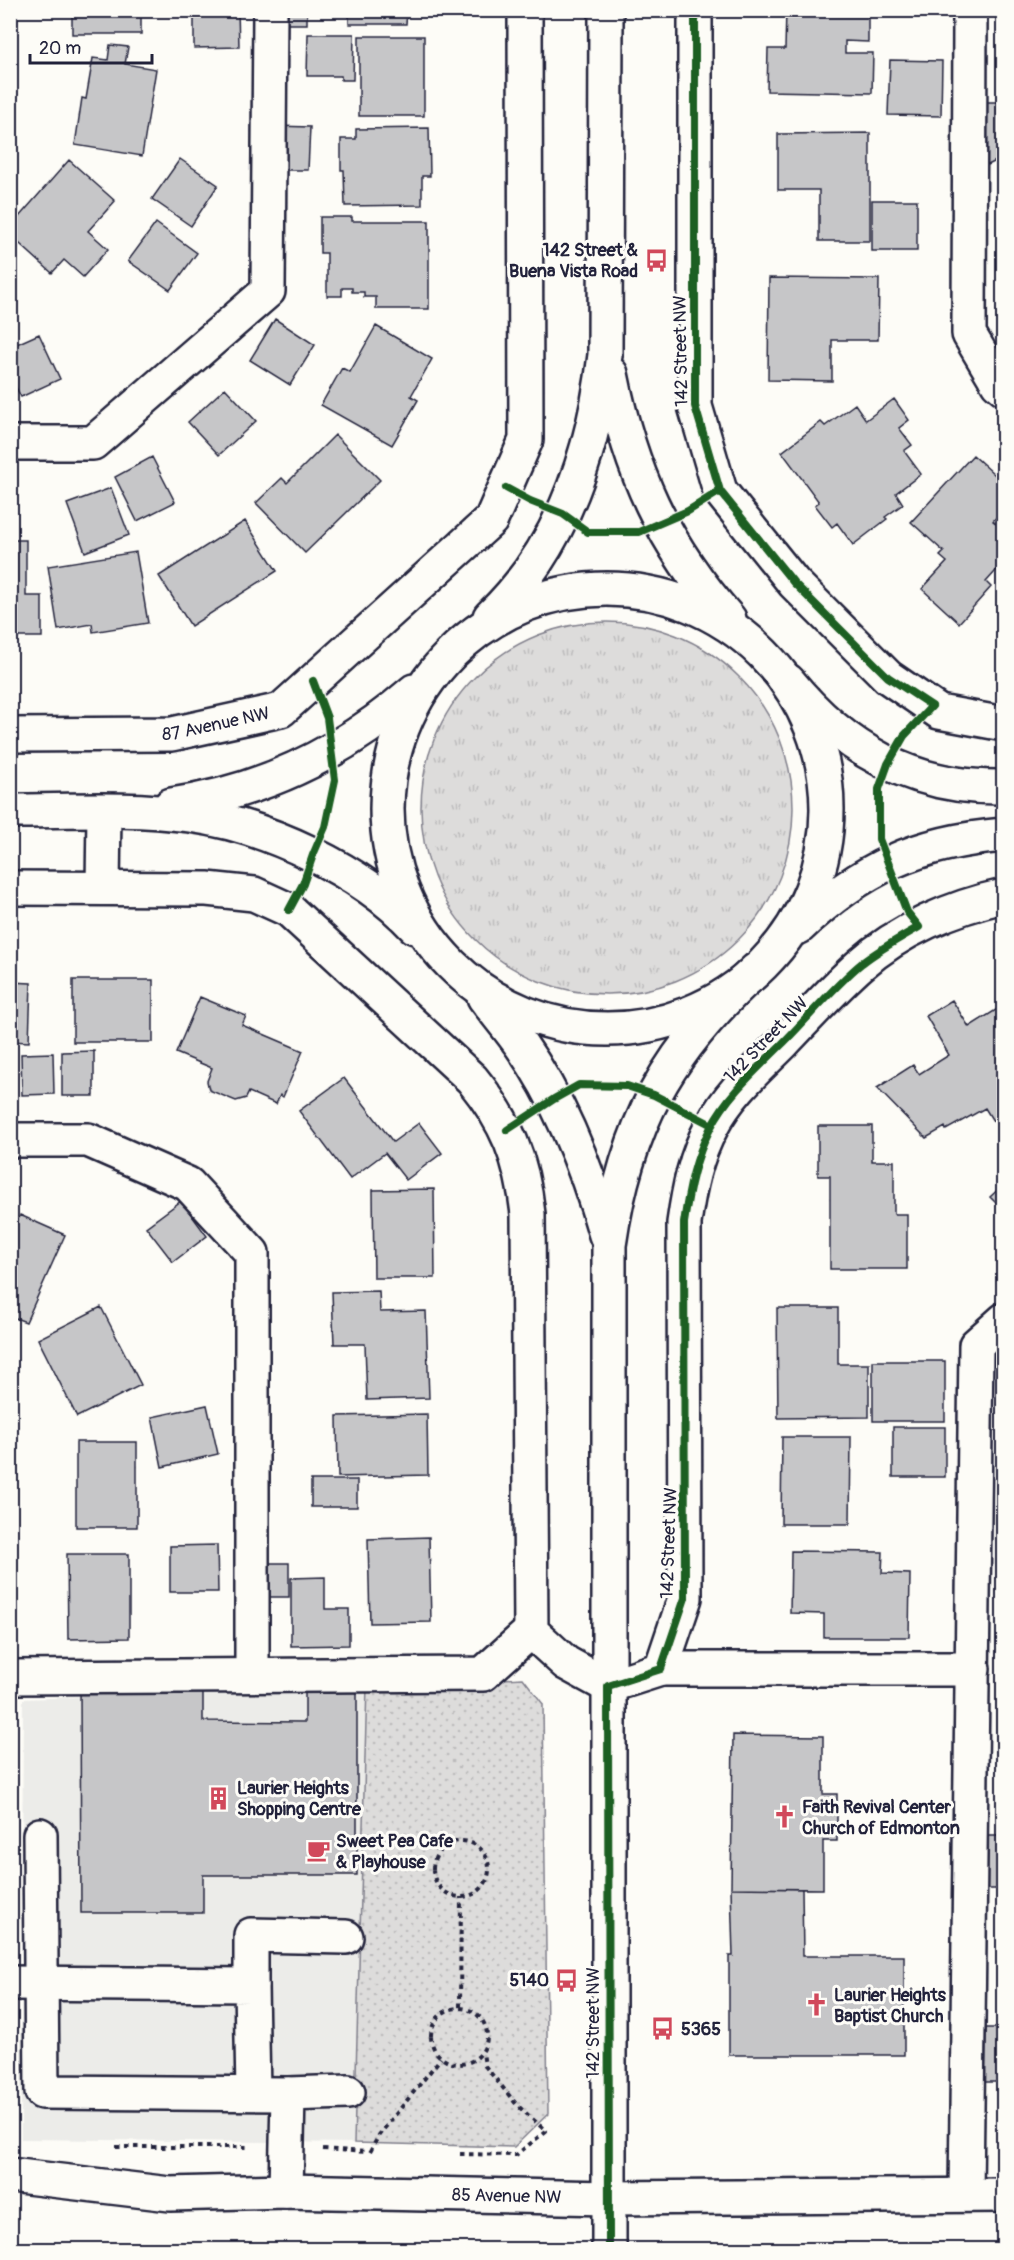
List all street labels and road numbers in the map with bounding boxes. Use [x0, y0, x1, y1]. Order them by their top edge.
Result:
street label: 142 Street NW [669, 295, 693, 407]
street label: 87 Avenue NW [162, 701, 272, 746]
street label: 142 Street NW [719, 992, 813, 1088]
street label: 142 Street NW [656, 1487, 682, 1599]
street label: 142 Street NW [582, 1967, 605, 2079]
street label: 85 Avenue NW [452, 2183, 562, 2208]

